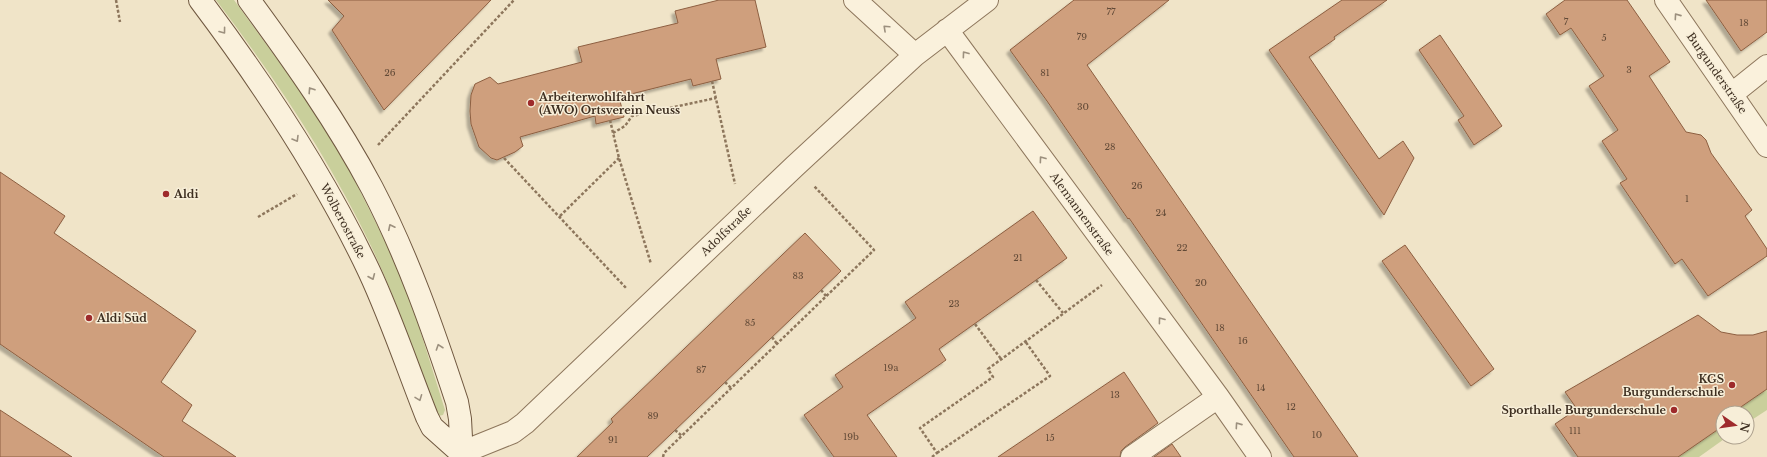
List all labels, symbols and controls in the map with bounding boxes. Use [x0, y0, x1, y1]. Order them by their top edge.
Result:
house number: 77 [1106, 6, 1116, 17]
one-way arrow [1674, 13, 1682, 20]
house number: 7 [1564, 16, 1569, 27]
house number: 18 [1739, 17, 1749, 28]
one-way arrow [883, 26, 891, 33]
one-way arrow [218, 27, 225, 34]
street label: Burgunderstraße [1684, 30, 1750, 116]
house number: 79 [1077, 31, 1087, 42]
house number: 5 [1601, 32, 1607, 43]
one-way arrow [963, 52, 970, 59]
house number: 3 [1626, 64, 1632, 75]
house number: 26 [384, 67, 396, 78]
house number: 81 [1040, 67, 1050, 78]
one-way arrow [309, 87, 316, 94]
place label: Arbeiterwohlfahrt (AWO) Ortsverein Neuss [538, 90, 680, 117]
marker: Arbeiterwohlfahrt (AWO) Ortsverein Neuss [526, 98, 536, 108]
house number: 30 [1077, 101, 1089, 112]
one-way arrow [291, 135, 299, 142]
house number: 28 [1105, 141, 1116, 152]
one-way arrow [1039, 156, 1047, 163]
street label: Alemannenstraße [1046, 169, 1117, 258]
street label: Wolberostraße [317, 180, 369, 261]
house number: 26 [1131, 180, 1143, 191]
place label: Aldi [173, 187, 198, 201]
marker: Aldi [161, 189, 171, 199]
house number: 1 [1685, 193, 1689, 204]
street label: Adolfstraße [697, 203, 754, 259]
house number: 24 [1156, 207, 1166, 218]
one-way arrow [388, 223, 395, 231]
house number: 22 [1176, 242, 1188, 253]
house number: 21 [1013, 252, 1023, 263]
house number: 83 [793, 270, 804, 281]
one-way arrow [367, 274, 375, 281]
house number: 20 [1195, 277, 1207, 288]
house number: 23 [948, 298, 960, 309]
place label: Aldi Süd [96, 311, 147, 325]
marker: Aldi Süd [84, 313, 94, 323]
house number: 85 [745, 317, 755, 328]
one-way arrow [1158, 318, 1165, 325]
house number: 18 [1215, 322, 1225, 333]
house number: 16 [1238, 335, 1248, 346]
one-way arrow [435, 344, 443, 351]
house number: 19a [884, 362, 898, 373]
house number: 87 [696, 364, 706, 375]
place label: KGS Burgunderschule [1623, 372, 1725, 399]
marker: KGS Burgunderschule [1727, 380, 1737, 390]
house number: 14 [1256, 382, 1266, 393]
house number: 13 [1110, 389, 1120, 400]
one-way arrow [415, 395, 423, 402]
house number: 12 [1286, 401, 1296, 412]
place label: Sporthalle Burgunderschule [1501, 403, 1667, 417]
marker: Sporthalle Burgunderschule [1669, 405, 1679, 415]
north arrow [1715, 405, 1755, 445]
house number: 89 [647, 410, 659, 421]
text: N [1737, 421, 1753, 435]
one-way arrow [1235, 422, 1243, 429]
house number: 111 [1569, 425, 1581, 436]
house number: 10 [1312, 429, 1322, 440]
house number: 19b [843, 431, 859, 442]
house number: 15 [1045, 432, 1055, 443]
house number: 91 [608, 434, 618, 445]

